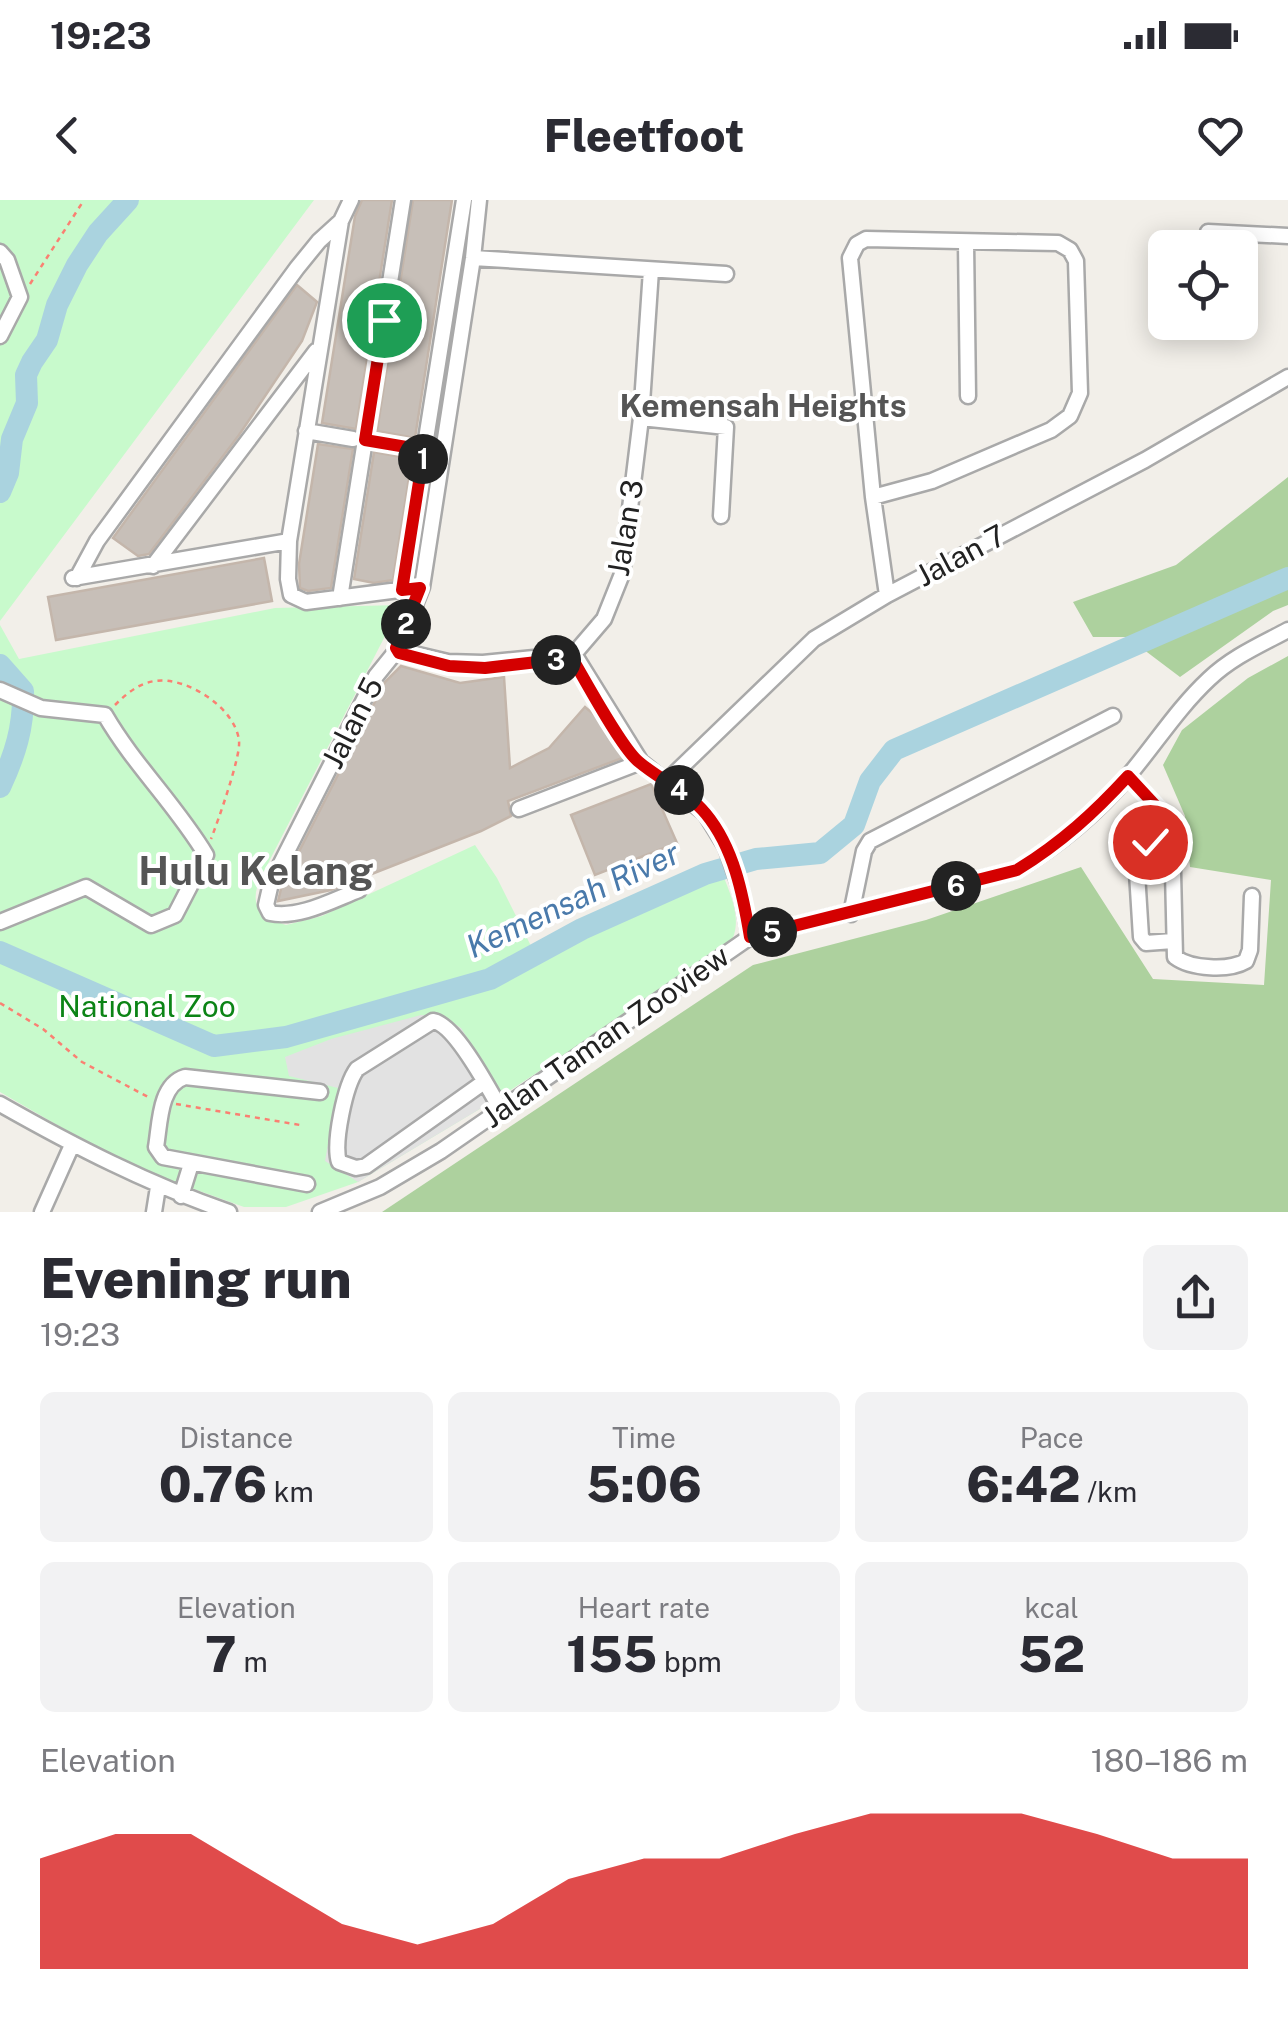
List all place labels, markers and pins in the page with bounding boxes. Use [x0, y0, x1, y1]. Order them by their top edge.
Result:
pin [342, 278, 427, 363]
pin: 1 [398, 434, 448, 484]
pin: 2 [381, 599, 431, 649]
pin: 3 [531, 635, 581, 685]
pin: 4 [654, 765, 704, 815]
pin [1108, 800, 1193, 885]
pin: 6 [931, 861, 981, 911]
pin: 5 [747, 907, 797, 957]

